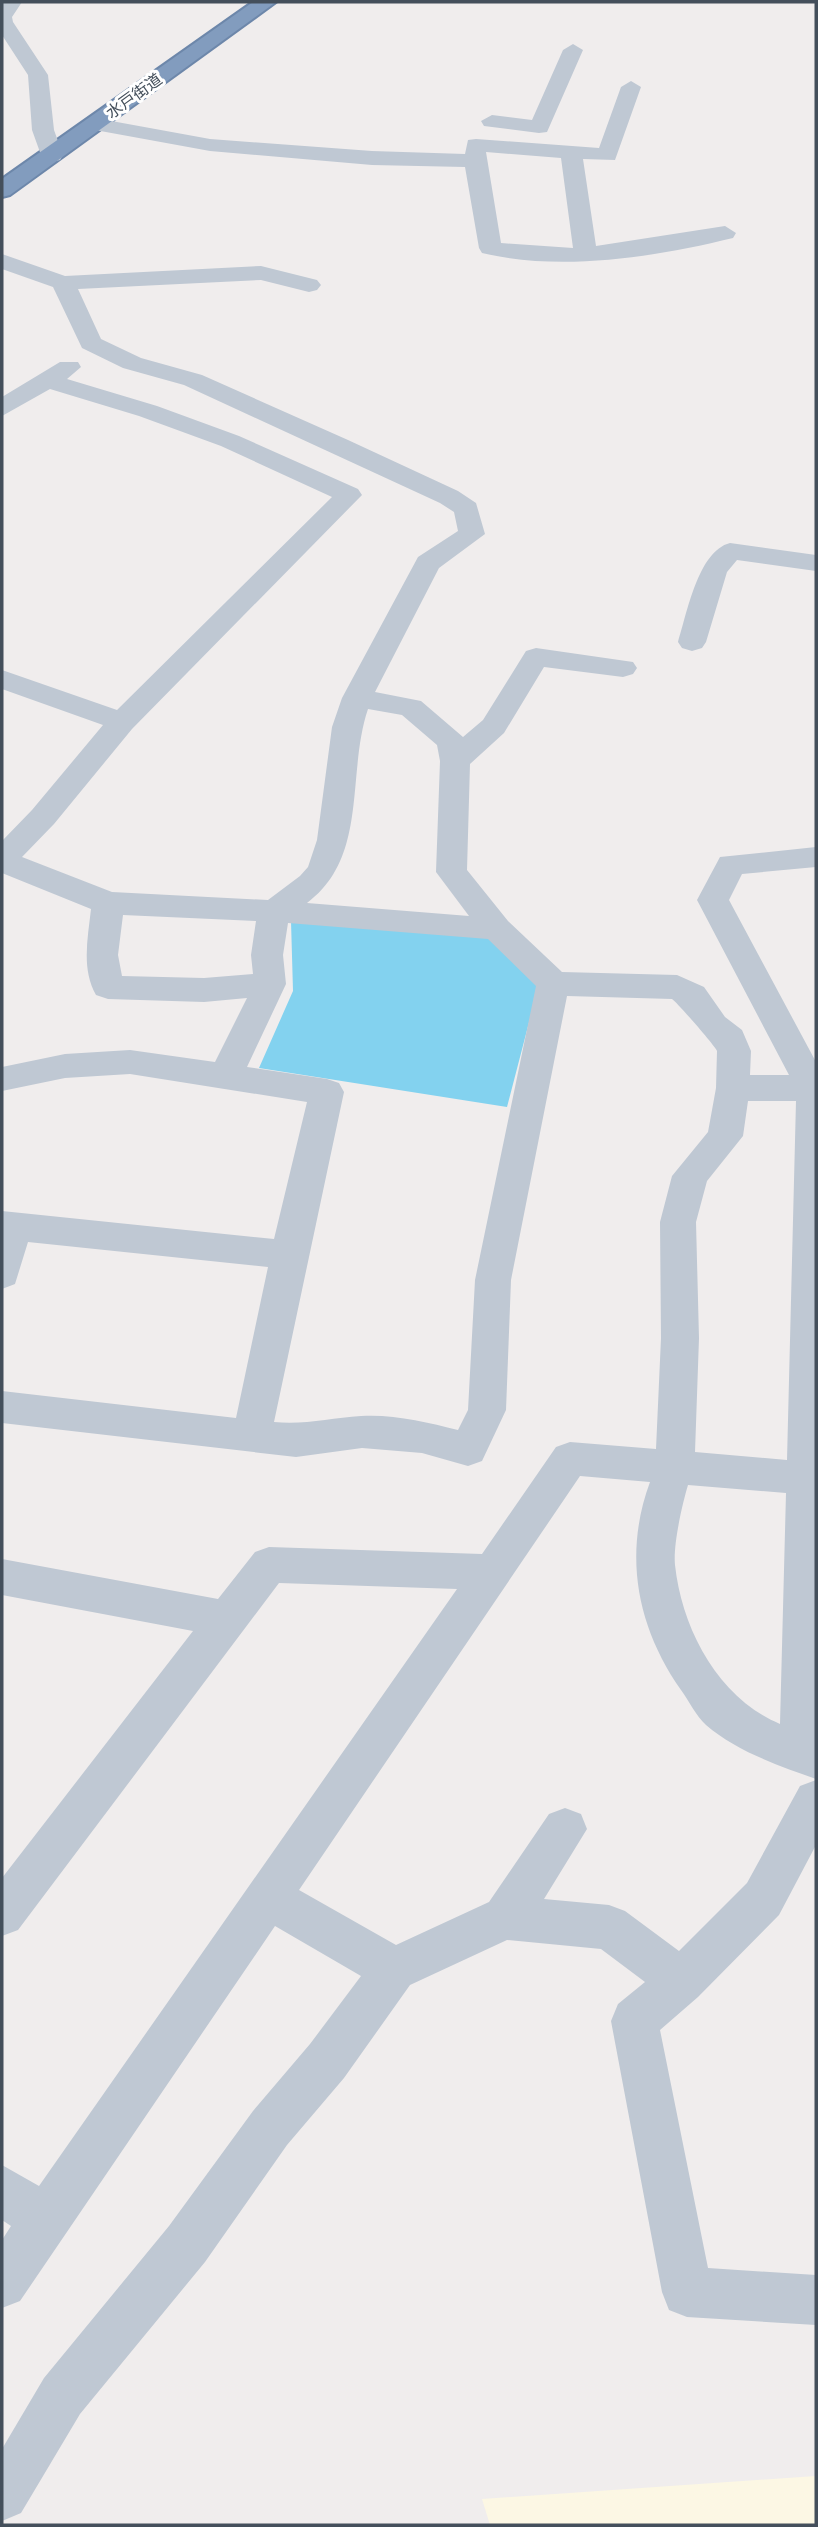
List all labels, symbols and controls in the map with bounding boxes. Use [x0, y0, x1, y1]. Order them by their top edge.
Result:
street label: 水戸街道 [103, 70, 165, 122]

